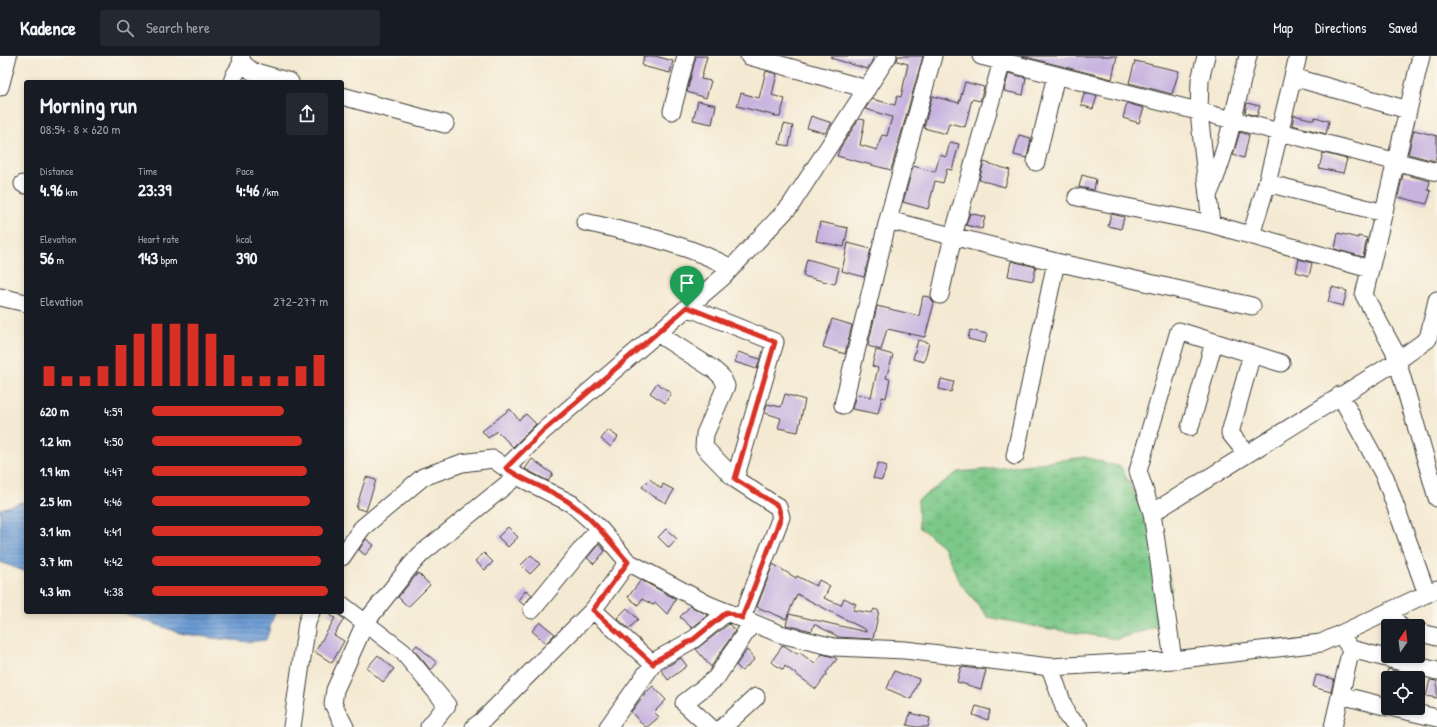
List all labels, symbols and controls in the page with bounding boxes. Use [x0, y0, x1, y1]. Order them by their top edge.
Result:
search box [100, 10, 380, 46]
text: Kadence [20, 15, 76, 41]
icon: search [114, 17, 136, 39]
text: Search here [146, 17, 210, 38]
text: Map [1273, 18, 1293, 37]
text: Directions [1315, 18, 1366, 37]
text: Saved [1388, 18, 1417, 37]
text: Morning run [40, 90, 137, 120]
button: share [286, 93, 328, 135]
text: 08:54 · 8 × 620 m [40, 120, 120, 138]
text: Distance [40, 164, 74, 178]
text: Time [138, 164, 157, 178]
text: Pace [236, 164, 254, 178]
text: 4.96 [40, 178, 63, 201]
text: 23:39 [138, 178, 171, 201]
text: 4:46 [236, 178, 259, 201]
text: km [63, 185, 78, 199]
text: /km [259, 185, 279, 199]
text: Elevation [40, 232, 77, 246]
text: Heart rate [138, 232, 179, 246]
text: kcal [236, 232, 252, 246]
text: 56 [40, 246, 54, 269]
text: 143 [138, 246, 158, 269]
text: 390 [236, 246, 257, 269]
text: m [54, 253, 64, 267]
text: bpm [158, 253, 177, 267]
pin [670, 266, 704, 307]
icon: arrive [676, 272, 698, 294]
text: Elevation [40, 292, 83, 310]
text: 272–277 m [273, 292, 328, 310]
text: 620 m [40, 402, 69, 420]
text: 4:59 [104, 402, 122, 420]
text: 1.2 km [40, 432, 71, 450]
text: 4:50 [104, 432, 123, 450]
text: 1.9 km [40, 462, 70, 480]
text: 4:47 [104, 462, 123, 480]
text: 2.5 km [40, 492, 72, 510]
text: 4:46 [104, 492, 122, 510]
text: 3.1 km [40, 522, 71, 540]
text: 4:41 [104, 522, 122, 540]
text: 3.7 km [40, 552, 72, 570]
text: 4:42 [104, 552, 123, 570]
text: 4.3 km [40, 582, 71, 600]
text: 4:38 [104, 582, 123, 600]
north arrow [1381, 619, 1425, 663]
map controls [1381, 619, 1425, 715]
button: locate [1381, 671, 1425, 715]

